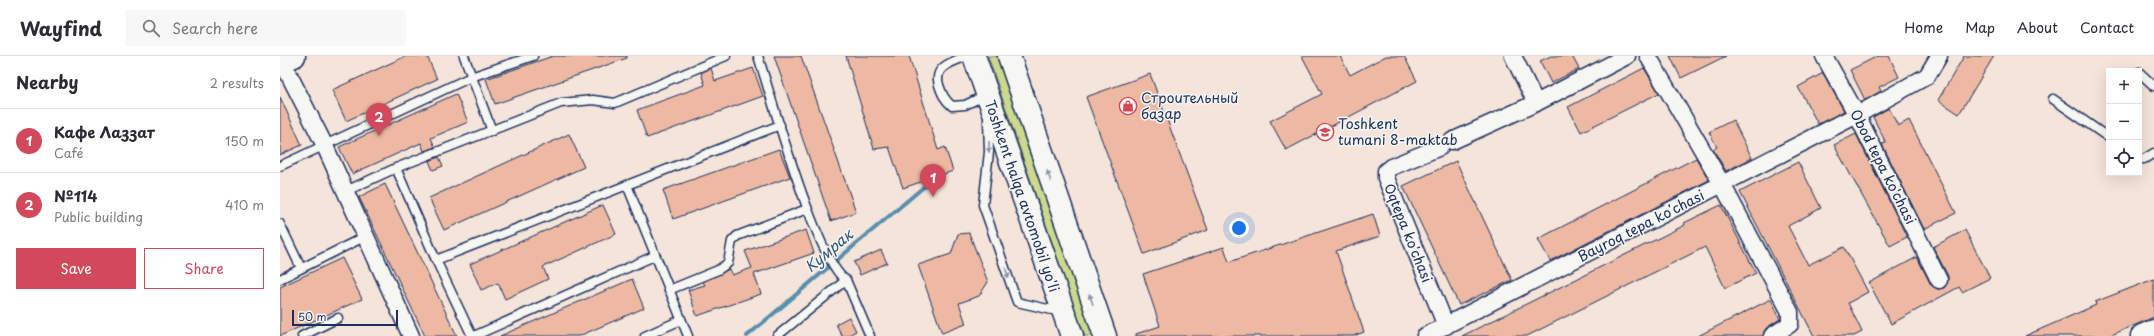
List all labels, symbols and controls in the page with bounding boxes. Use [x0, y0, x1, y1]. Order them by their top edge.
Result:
search box [126, 10, 406, 46]
text: Wayfind [20, 14, 102, 42]
text: Search here [172, 16, 258, 39]
icon: search [140, 17, 162, 39]
text: Home [1904, 17, 1943, 38]
text: Map [1965, 17, 1995, 38]
text: About [2017, 17, 2058, 38]
text: Contact [2080, 17, 2134, 38]
map controls [2106, 68, 2142, 176]
button: + [2106, 68, 2142, 104]
text: Nearby [16, 69, 78, 95]
text: 2 results [210, 73, 264, 92]
place label: Строительный базар [1141, 87, 1239, 124]
shop icon: Строительный базар [1118, 96, 1138, 116]
street label: Toshkent halqa avtomobil yo'li [980, 97, 1065, 295]
pin: 2 [366, 103, 392, 136]
button: − [2106, 104, 2142, 140]
street label: Obod tepa ko'chasi [1845, 106, 1922, 228]
place label: Toshkent tumani 8-maktab [1338, 113, 1458, 150]
text: Кафе Лаззат [54, 120, 155, 143]
school or university icon: Toshkent tumani 8-maktab [1315, 122, 1335, 142]
text: 1 [26, 131, 32, 150]
text: 150 m [225, 131, 264, 150]
button: locate [2106, 140, 2142, 176]
one-way arrow [986, 141, 992, 154]
text: Café [54, 143, 83, 162]
pin: 1 [920, 164, 946, 197]
one-way arrow [1046, 170, 1052, 182]
street label: Oqtepa ko'chasi [1379, 180, 1438, 286]
text: №114 [54, 184, 97, 207]
street label: Bayroq tepa koʻchasi [1574, 184, 1708, 267]
text: 2 [24, 195, 34, 214]
text: 410 m [225, 195, 264, 214]
text: Public building [54, 207, 143, 226]
your location [1229, 218, 1249, 238]
water label: Кумрак [799, 222, 858, 277]
button: Save [16, 248, 136, 289]
button: Share [144, 248, 264, 289]
one-way arrow [1005, 267, 1011, 279]
one-way arrow [1088, 293, 1094, 305]
scale bar [292, 308, 398, 327]
text: 50 m [298, 308, 327, 325]

